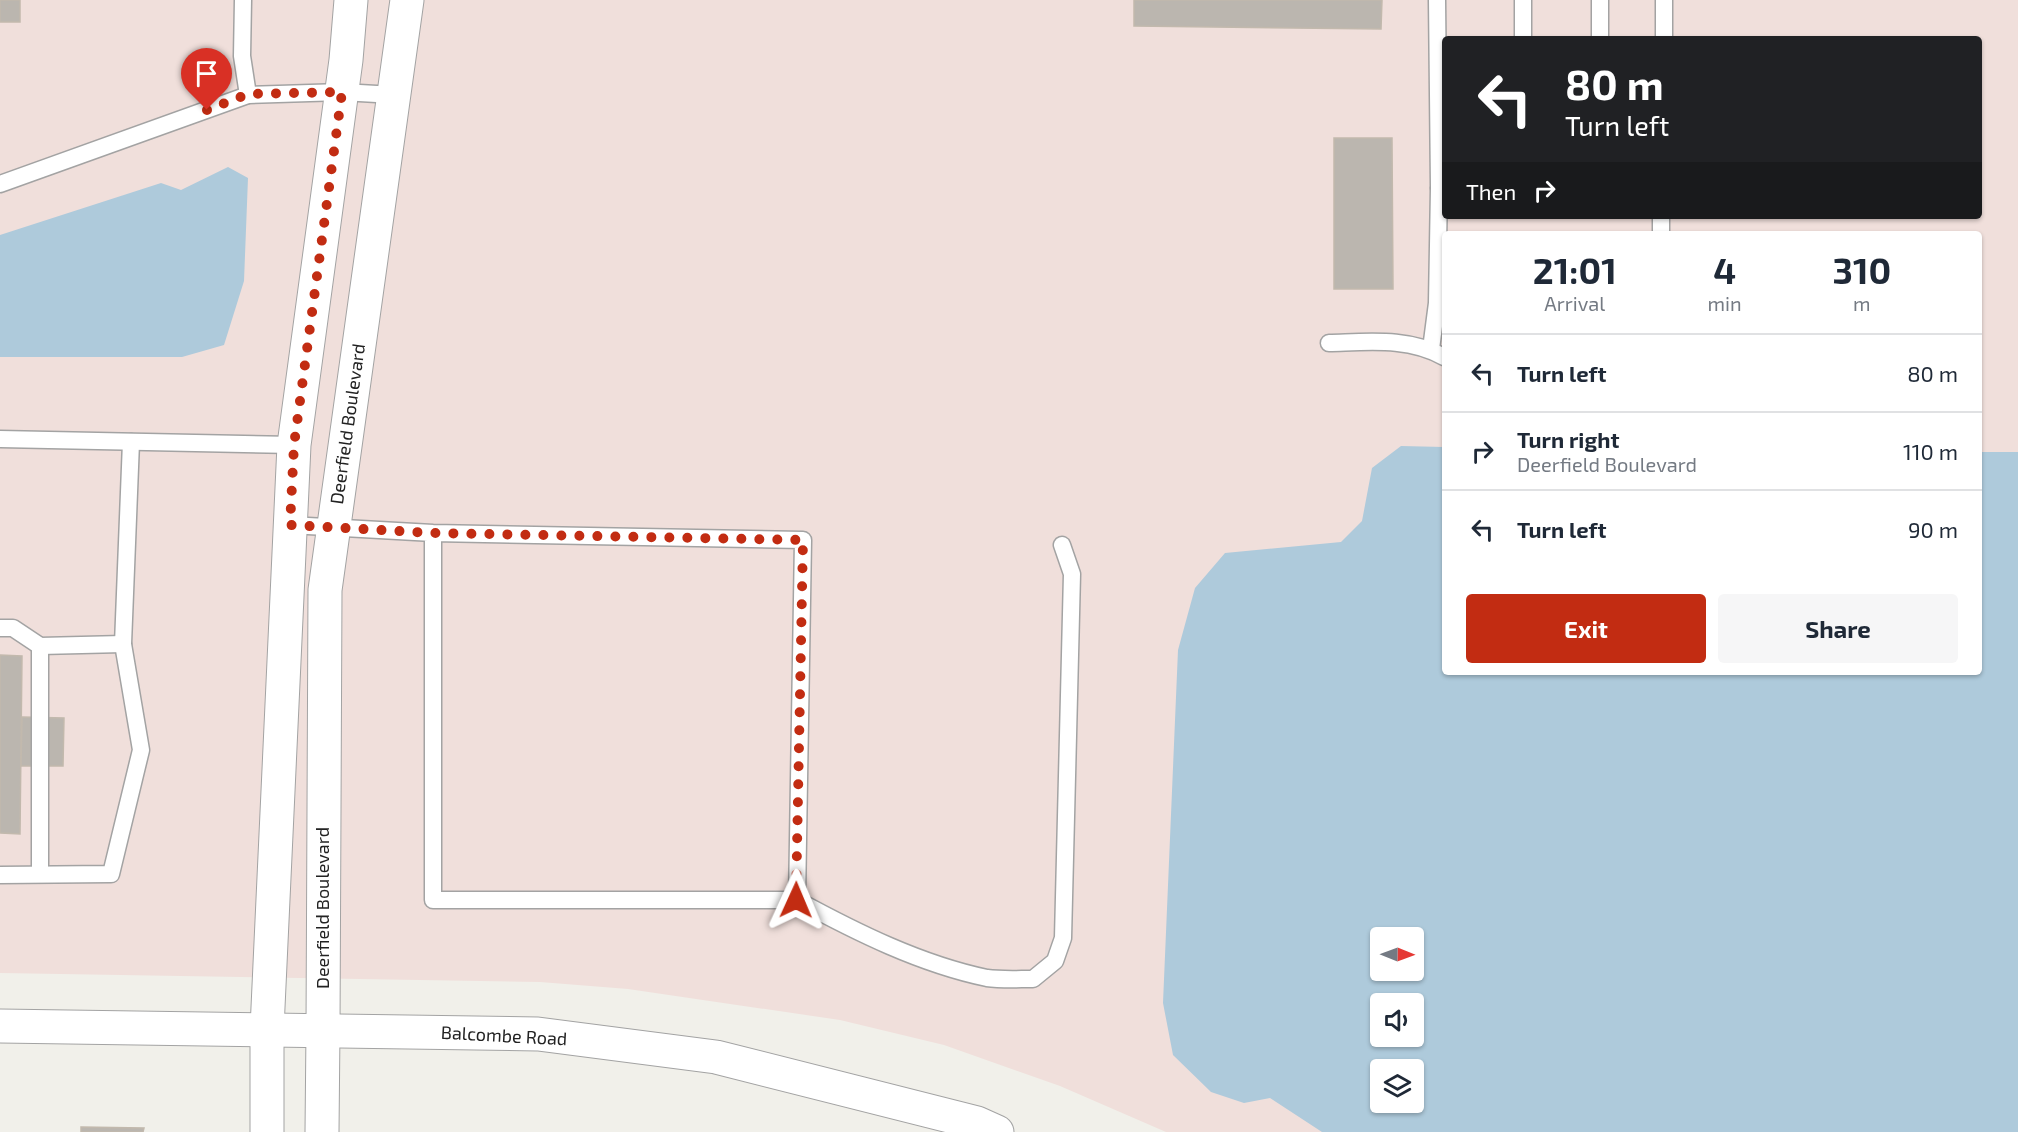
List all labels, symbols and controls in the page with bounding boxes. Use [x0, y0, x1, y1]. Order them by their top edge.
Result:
pin [181, 48, 232, 110]
icon: arrive [190, 57, 223, 90]
text: 80 m [1565, 58, 1664, 108]
icon: left [1466, 60, 1544, 138]
text: Turn left [1565, 109, 1669, 141]
icon: right [1528, 174, 1561, 207]
text: Then [1466, 178, 1516, 204]
text: 21:01 [1533, 248, 1617, 291]
text: 4 [1713, 248, 1736, 291]
text: 310 [1833, 248, 1891, 291]
text: Arrival [1544, 291, 1605, 315]
text: min [1708, 291, 1742, 315]
text: m [1853, 291, 1871, 315]
street label: Deerfield Boulevard [325, 342, 369, 506]
icon: left [1466, 357, 1499, 390]
text: Turn left [1517, 360, 1606, 386]
text: 80 m [1907, 360, 1958, 386]
text: Turn right [1517, 426, 1619, 452]
icon: right [1466, 435, 1499, 468]
text: 110 m [1903, 438, 1958, 464]
text: Deerfield Boulevard [1517, 452, 1697, 476]
icon: left [1466, 513, 1499, 546]
text: Turn left [1517, 516, 1606, 542]
text: 90 m [1908, 516, 1958, 542]
button: Exit [1466, 594, 1706, 663]
button: Share [1718, 594, 1958, 663]
street label: Deerfield Boulevard [311, 827, 333, 989]
position arrow [764, 868, 828, 932]
north arrow [1370, 927, 1424, 981]
map controls [1370, 927, 1424, 1113]
button: sound [1370, 993, 1424, 1047]
street label: Balcombe Road [440, 1021, 568, 1049]
button: layers [1370, 1059, 1424, 1113]

